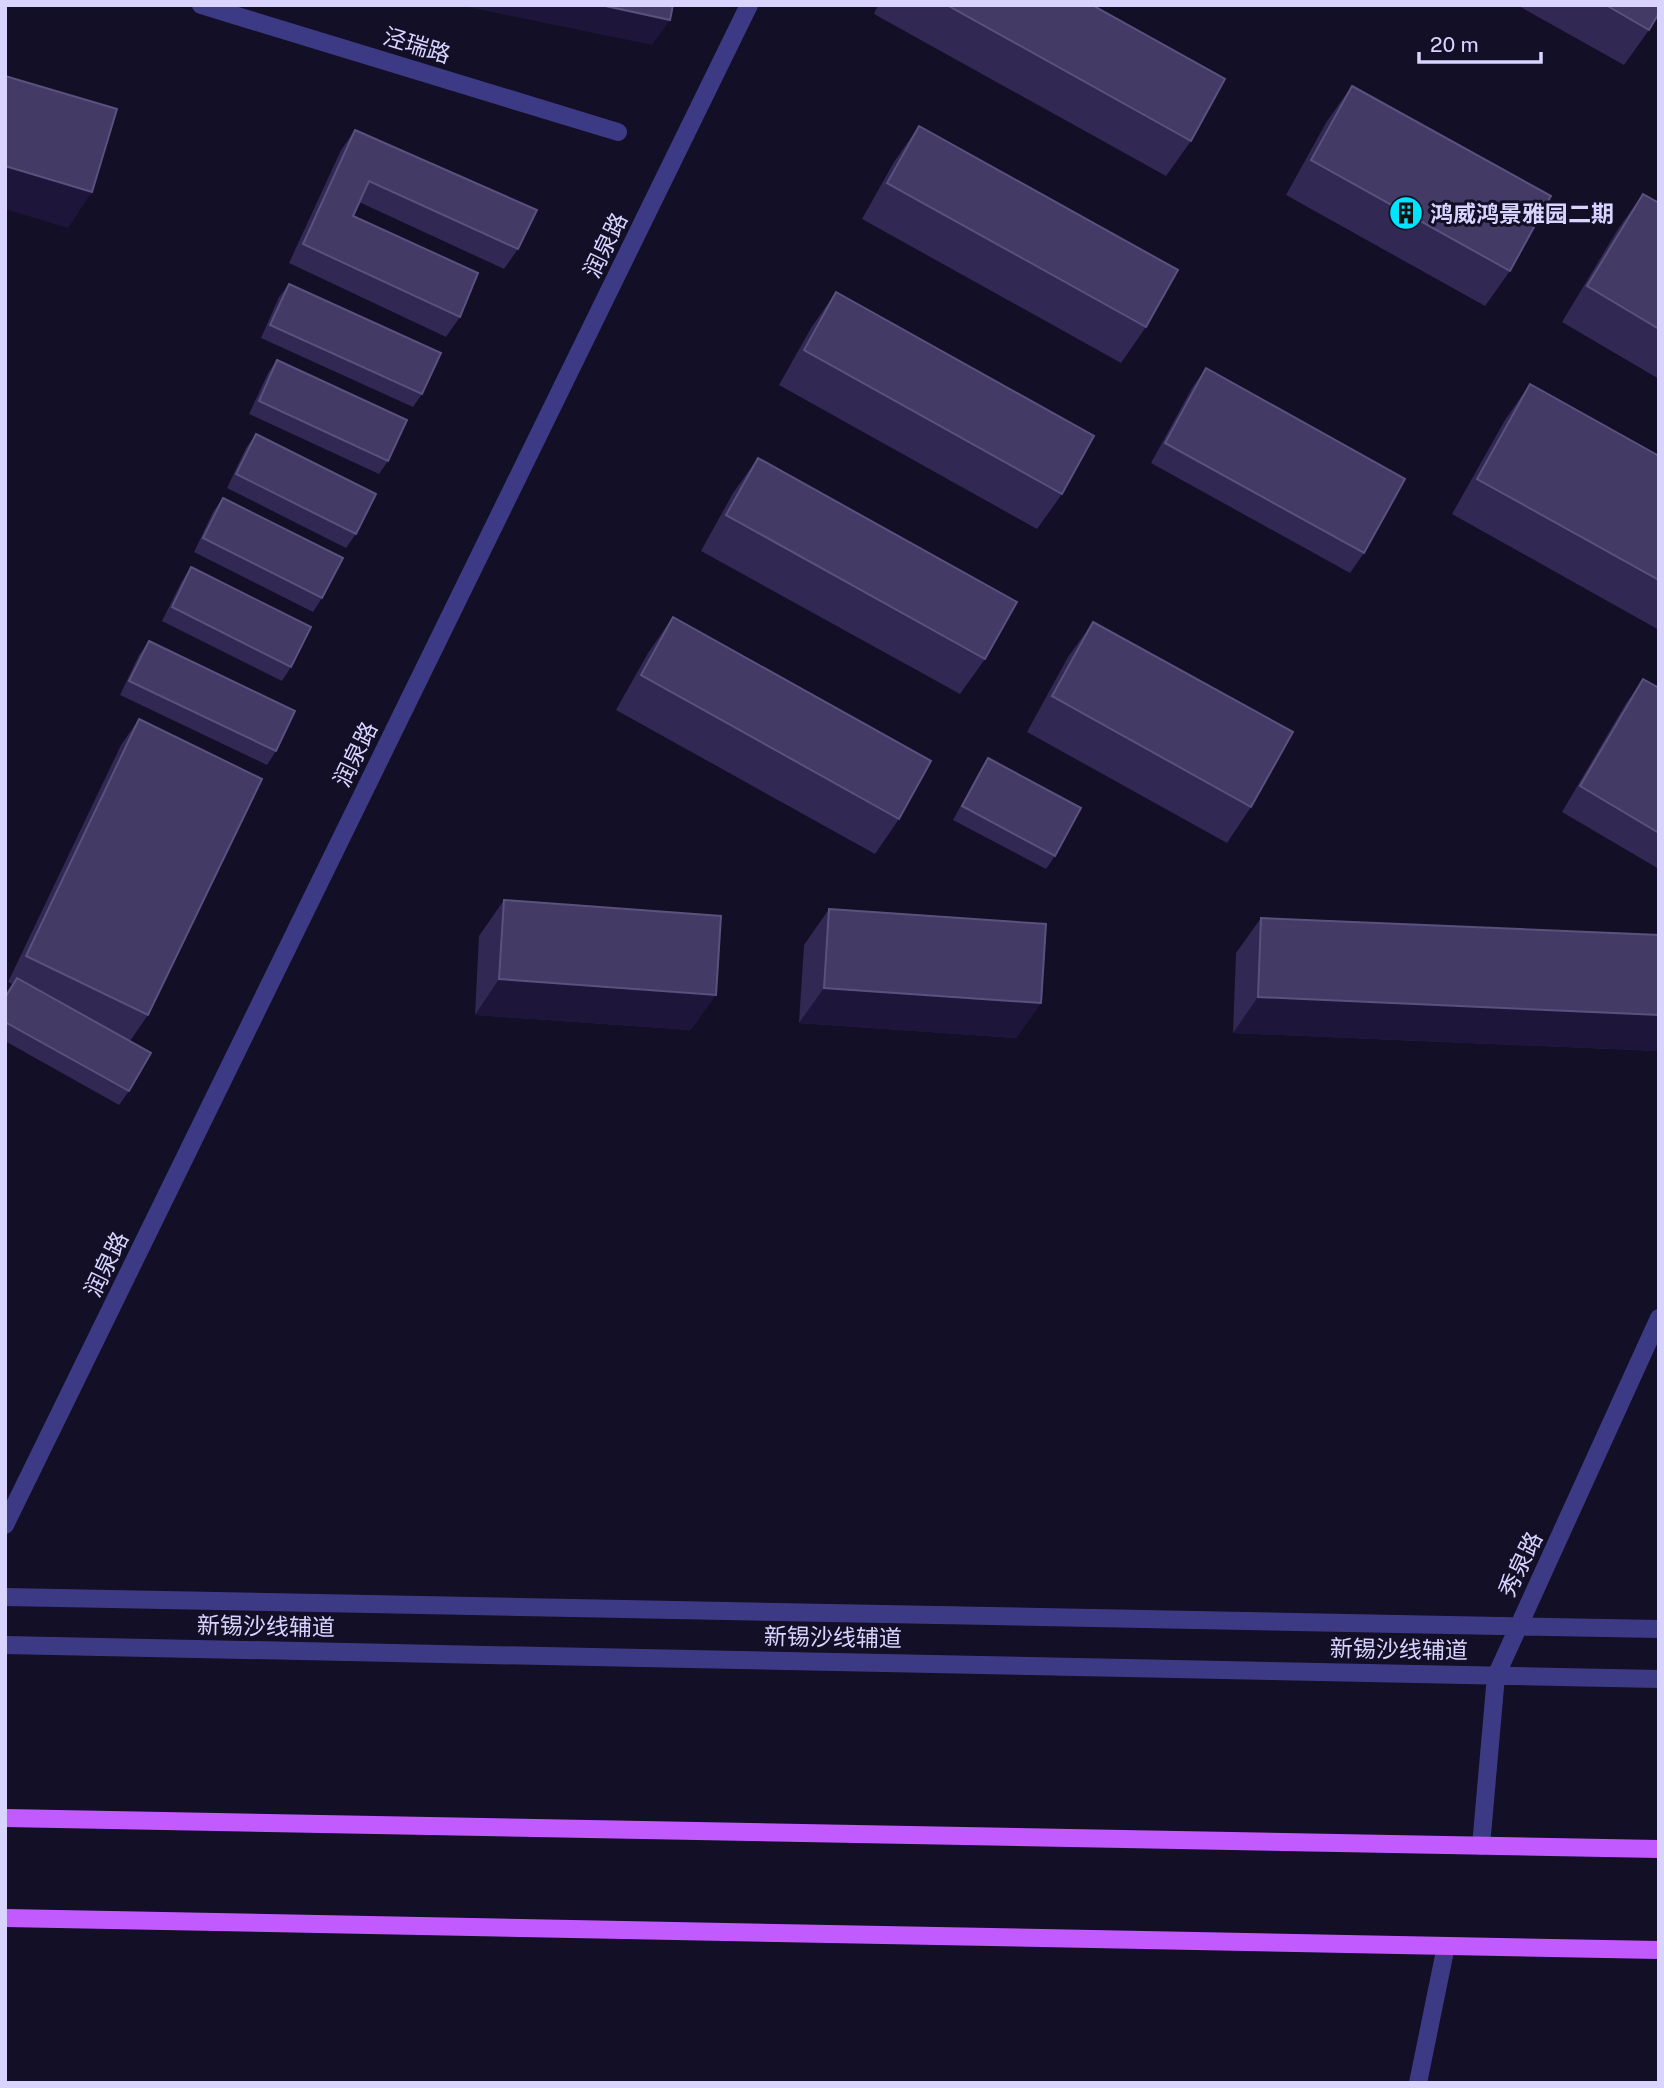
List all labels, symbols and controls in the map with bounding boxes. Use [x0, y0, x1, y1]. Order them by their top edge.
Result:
scale bar [1419, 21, 1542, 65]
street label: 泾瑞路 [380, 22, 454, 68]
text: 20 m [1430, 32, 1479, 57]
building icon: 鸿威鸿景雅园二期 [1387, 194, 1425, 232]
place label: 鸿威鸿景雅园二期 [1430, 200, 1614, 227]
street label: 润泉路 [578, 208, 632, 282]
street label: 润泉路 [328, 717, 382, 791]
street label: 润泉路 [79, 1227, 133, 1301]
street label: 秀泉路 [1493, 1527, 1547, 1601]
street label: 新锡沙线辅道 [197, 1611, 335, 1641]
street label: 新锡沙线辅道 [764, 1622, 902, 1652]
street label: 新锡沙线辅道 [1330, 1634, 1468, 1664]

